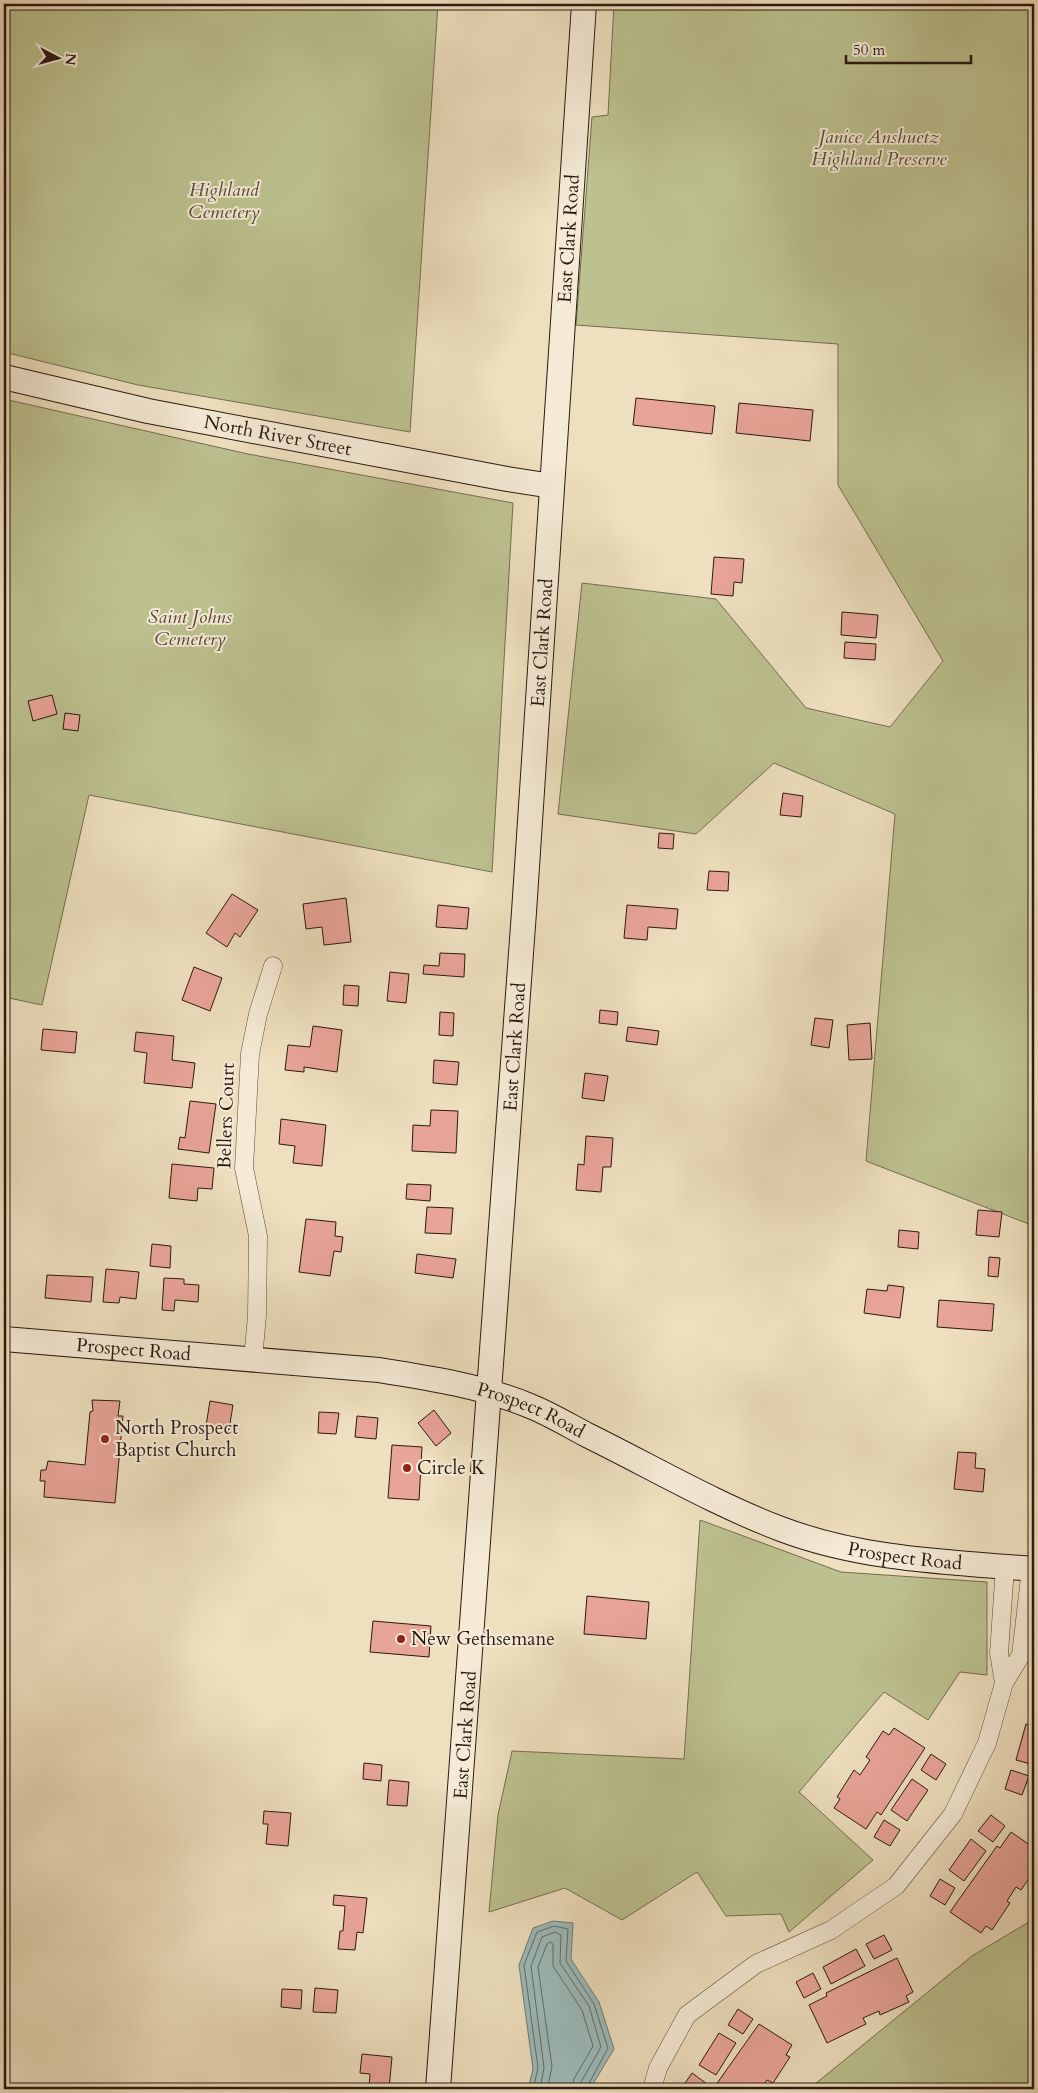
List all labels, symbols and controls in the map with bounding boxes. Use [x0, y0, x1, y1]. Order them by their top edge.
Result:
north arrow [32, 32, 82, 82]
scale bar [846, 32, 970, 64]
text: 50 m [853, 40, 885, 60]
text: N [60, 52, 81, 66]
park label: Janice Anshuetz Highland Preserve [811, 124, 947, 172]
street label: East Clark Road [552, 173, 586, 304]
park label: Highland Cemetery [188, 177, 260, 225]
street label: North River Street [202, 409, 354, 462]
street label: East Clark Road [525, 578, 559, 708]
park label: Saint Johns Cemetery [148, 604, 233, 652]
street label: East Clark Road [497, 982, 532, 1112]
street label: Bellers Court [211, 1062, 241, 1170]
street label: Prospect Road [75, 1332, 192, 1367]
street label: Prospect Road [474, 1376, 589, 1444]
place label: North Prospect Baptist Church [115, 1415, 238, 1463]
marker: North Prospect Baptist Church [99, 1433, 111, 1445]
place label: Circle K [417, 1455, 486, 1481]
marker: Circle K [401, 1462, 413, 1474]
street label: Prospect Road [845, 1536, 963, 1576]
place label: New Gethsemane [411, 1626, 555, 1652]
marker: New Gethsemane [395, 1633, 407, 1645]
street label: East Clark Road [447, 1670, 483, 1800]

